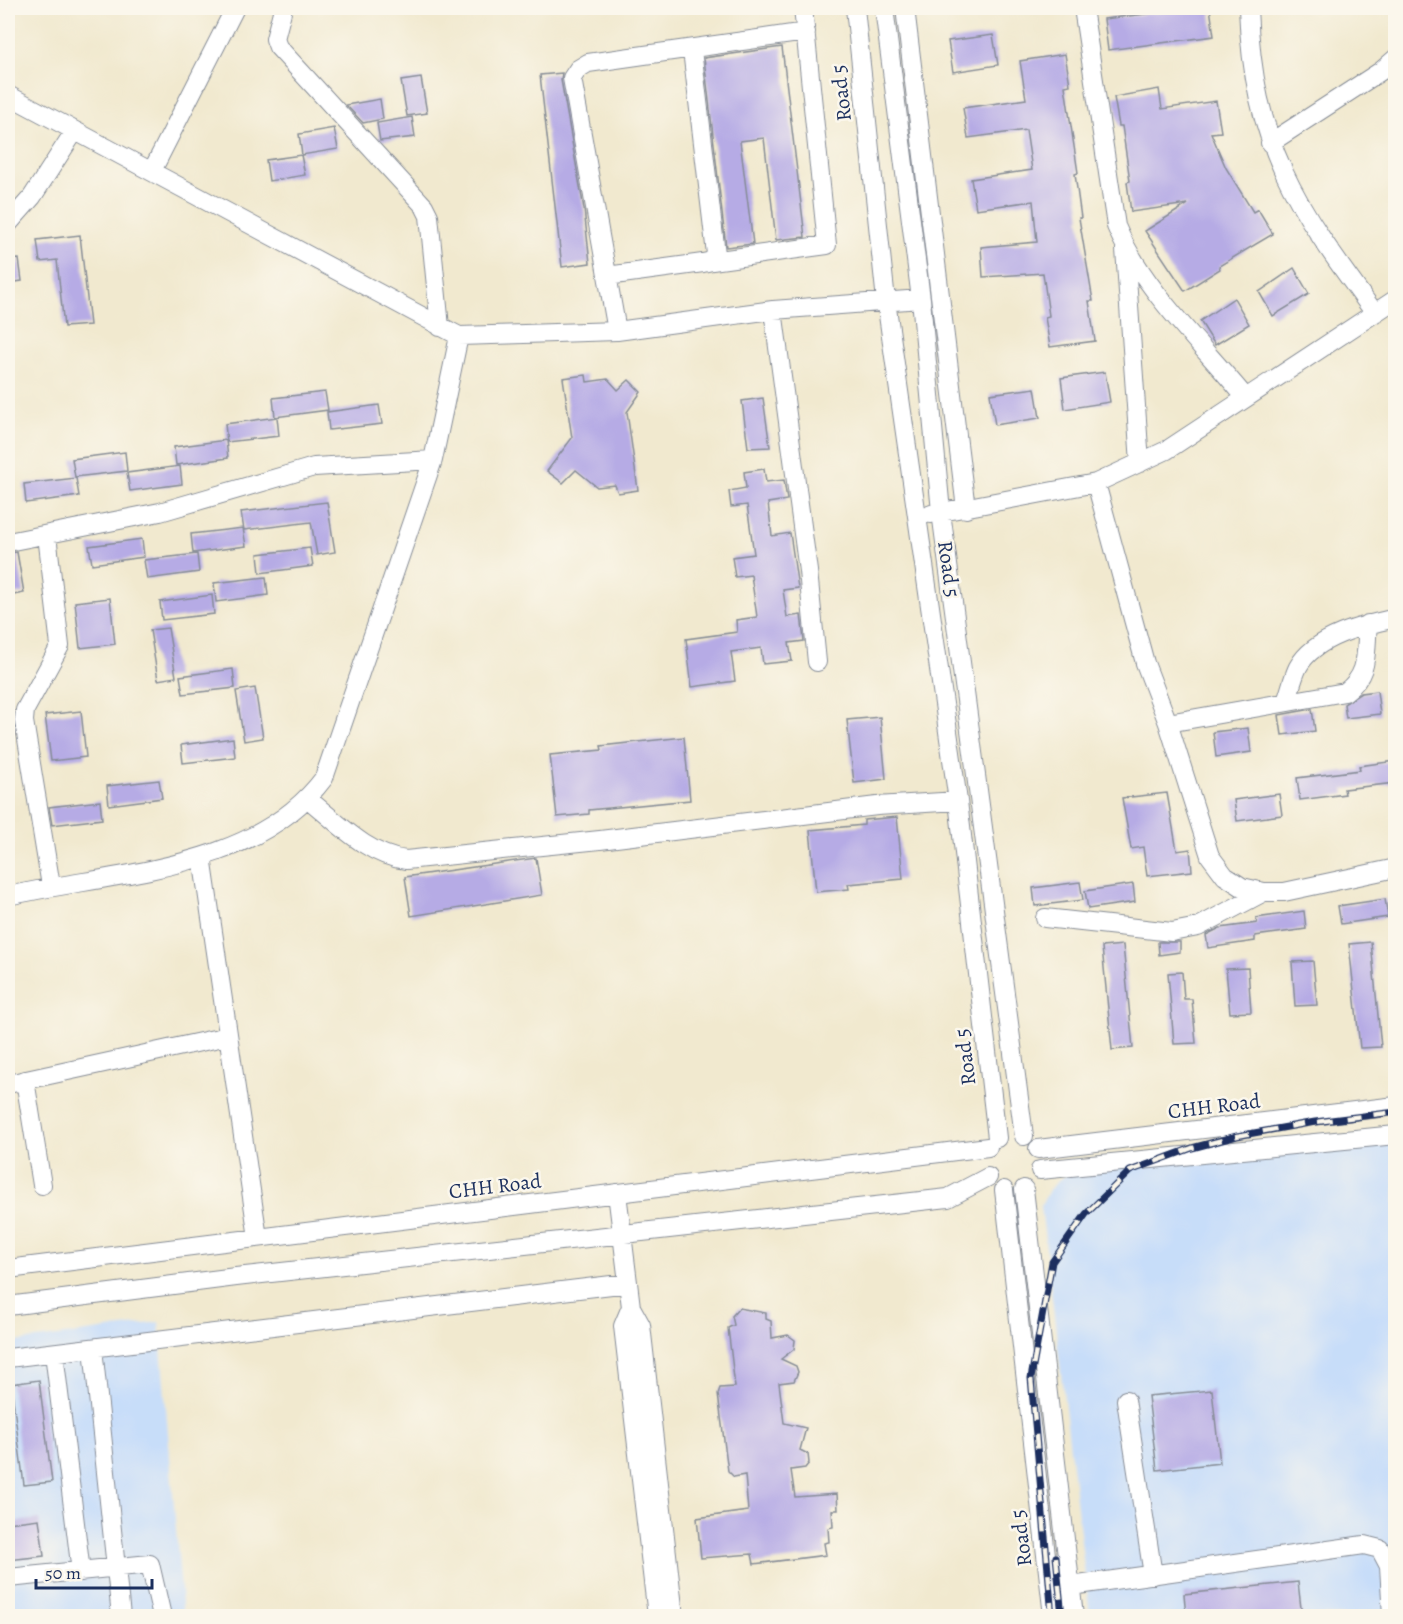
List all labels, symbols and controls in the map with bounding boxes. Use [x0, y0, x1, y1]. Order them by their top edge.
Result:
street label: Road 5 [824, 63, 858, 123]
street label: Road 5 [931, 539, 967, 599]
street label: Road 5 [948, 1027, 982, 1087]
street label: CHH Road [1166, 1086, 1262, 1126]
street label: CHH Road [447, 1166, 543, 1206]
street label: Road 5 [1004, 1508, 1038, 1568]
scale bar [36, 1552, 152, 1590]
text: 50 m [45, 1561, 81, 1585]

